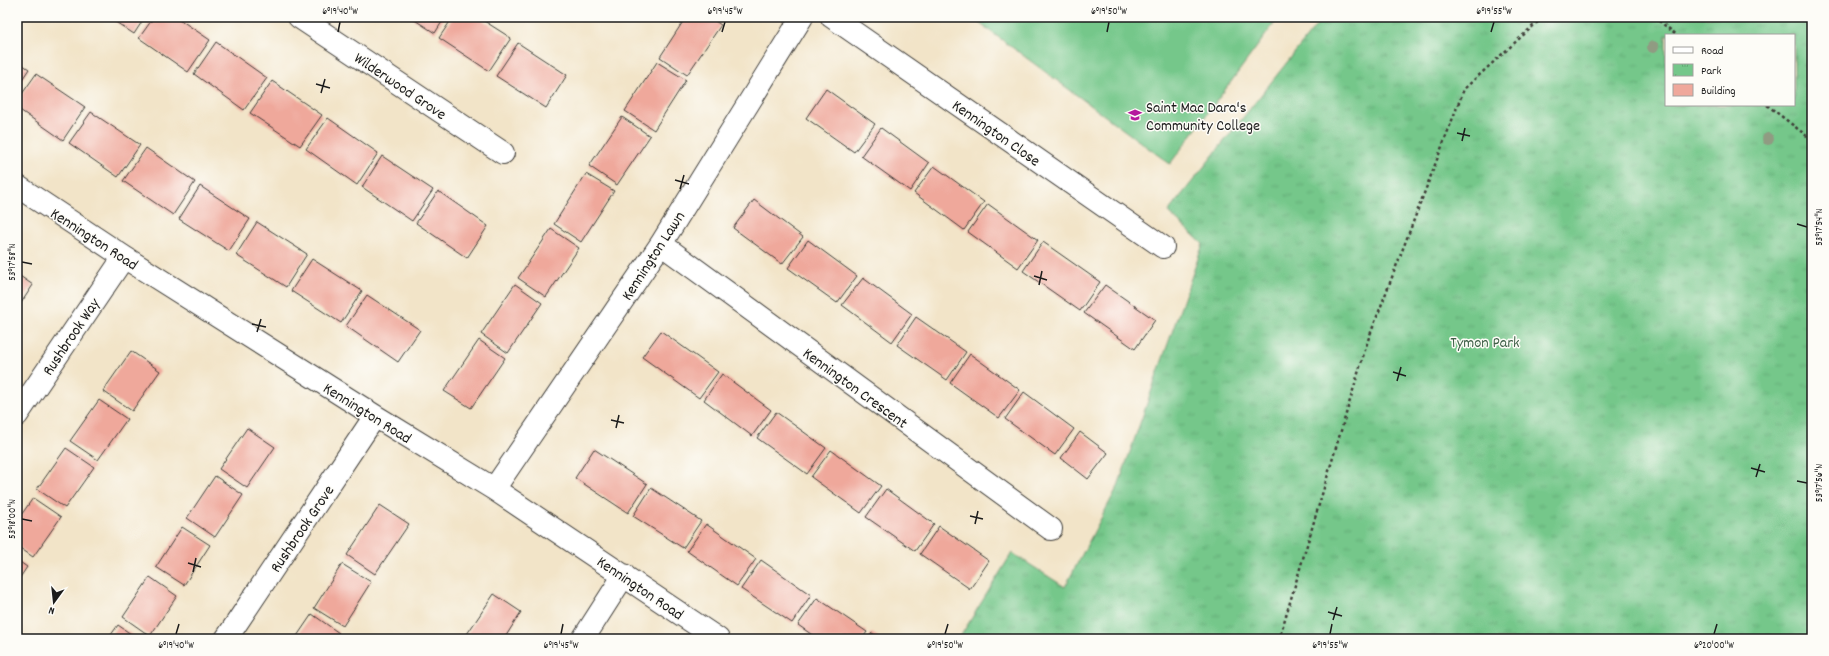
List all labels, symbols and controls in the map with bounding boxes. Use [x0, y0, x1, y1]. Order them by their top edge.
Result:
text: 6°19'40"W [322, 5, 358, 19]
text: 6°19'45"W [708, 5, 743, 19]
text: 6°19'50"W [1091, 5, 1127, 19]
text: 6°19'55"W [1476, 5, 1512, 19]
legend [1665, 34, 1795, 106]
text: Road [1701, 43, 1723, 60]
street label: Wilderwood Grove [349, 48, 450, 127]
text: Park [1701, 63, 1722, 80]
text: Building [1701, 83, 1736, 100]
street label: Kennington Close [947, 95, 1044, 173]
place label: Saint Mac Dara's Community College [1146, 97, 1260, 138]
school or university icon: Saint Mac Dara's Community College [1127, 107, 1143, 123]
street label: Kennington Road [45, 203, 142, 277]
street label: Kennington Lawn [617, 207, 692, 306]
text: 53°17'54"N [1813, 208, 1827, 246]
text: 53°17'58"N [6, 243, 20, 281]
street label: Rushbrook Way [38, 294, 107, 381]
park label: Tymon Park [1450, 332, 1520, 355]
street label: Kennington Crescent [797, 343, 912, 435]
street label: Kennington Road [318, 378, 415, 451]
text: 53°17'56"N [1813, 464, 1827, 502]
street label: Rushbrook Grove [265, 481, 341, 578]
text: 53°18'00"N [6, 499, 20, 539]
street label: Kennington Road [591, 551, 688, 627]
north arrow [34, 582, 74, 622]
text: N [47, 601, 57, 618]
text: 6°19'40"W [158, 639, 194, 653]
text: 6°19'45"W [544, 639, 579, 653]
text: 6°19'50"W [927, 639, 963, 653]
text: 6°19'55"W [1312, 639, 1348, 653]
text: 6°20'00"W [1694, 639, 1734, 653]

